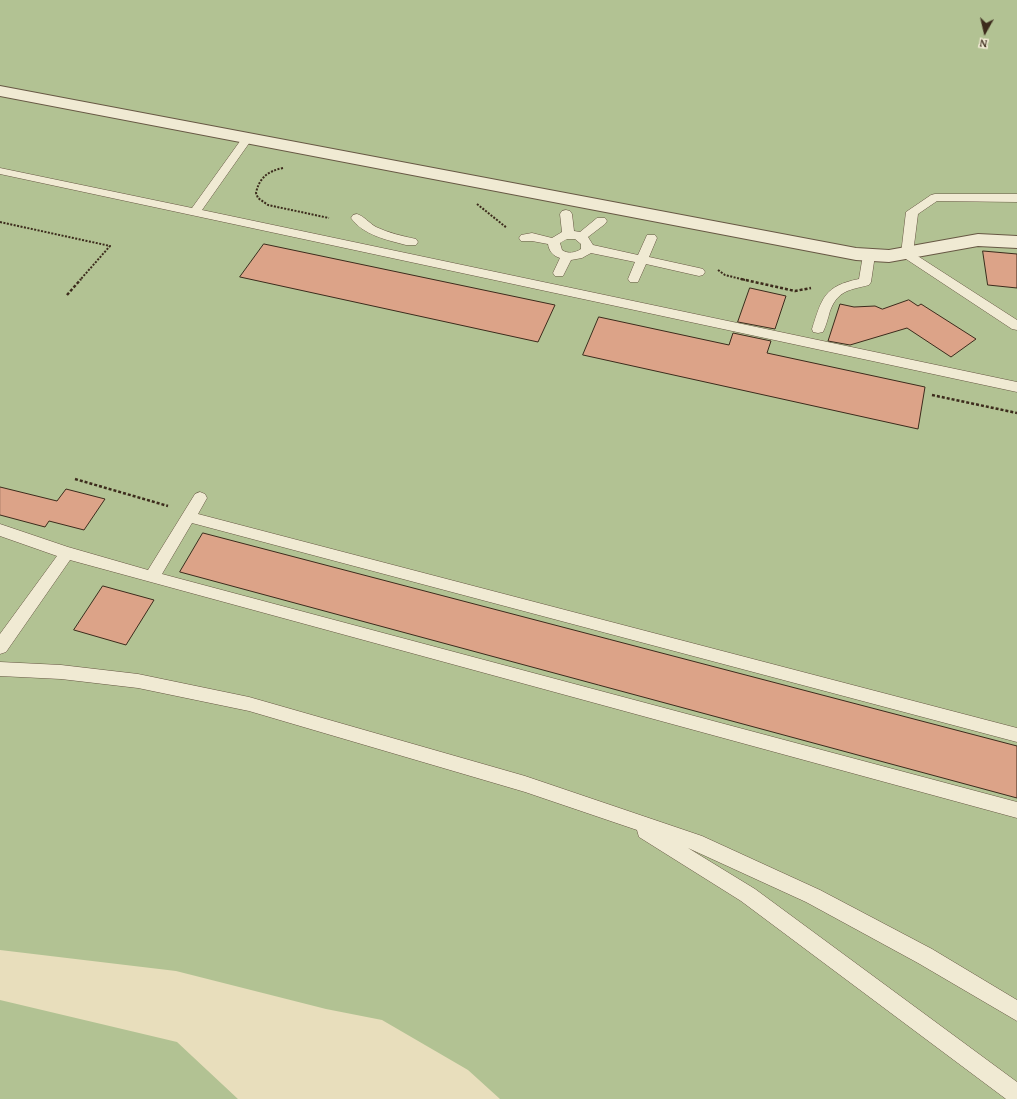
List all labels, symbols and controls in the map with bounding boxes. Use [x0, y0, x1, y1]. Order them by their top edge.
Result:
north arrow [965, 12, 1005, 52]
text: N [979, 35, 988, 52]

